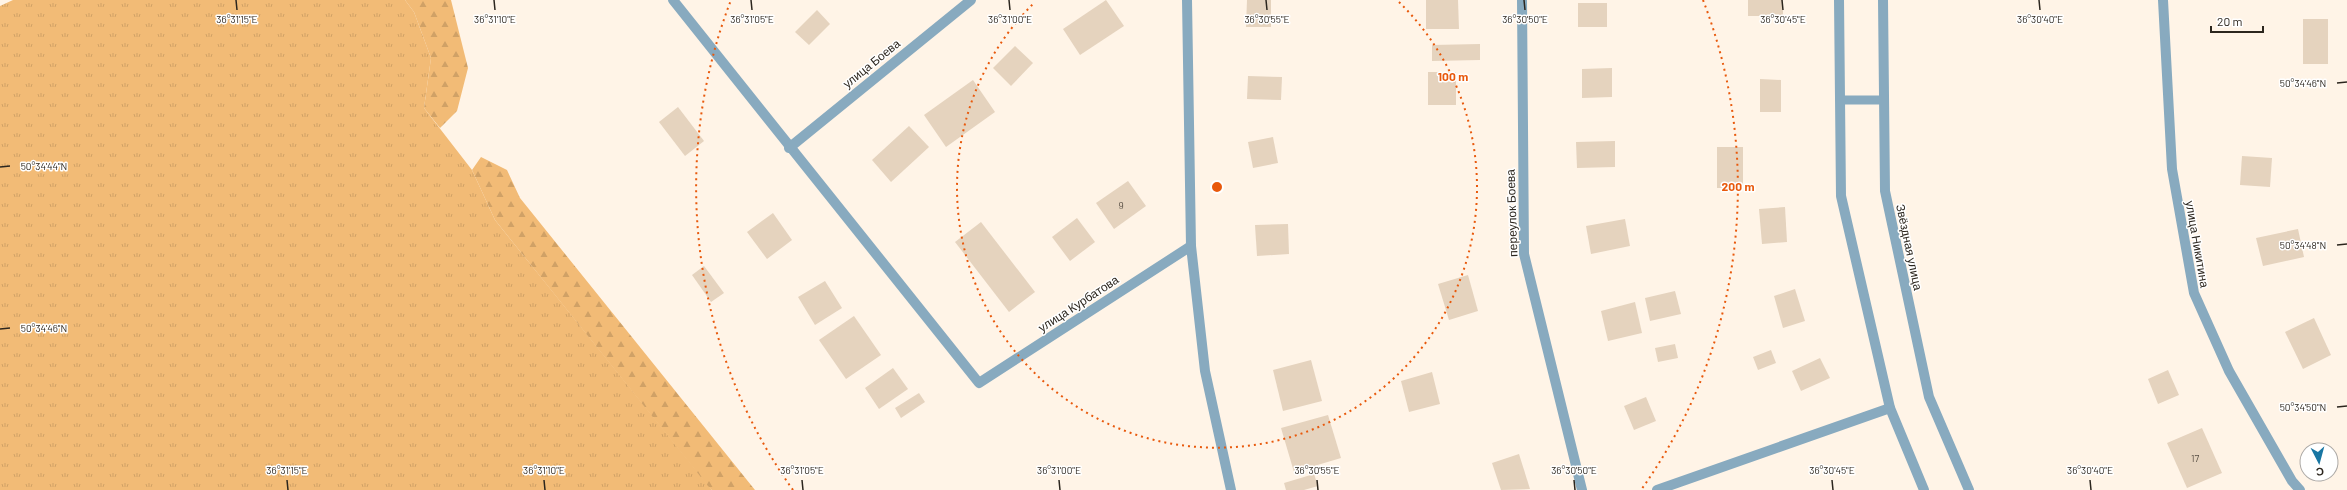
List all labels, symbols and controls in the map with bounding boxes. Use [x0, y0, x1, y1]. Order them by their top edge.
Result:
scale bar [2211, 8, 2263, 34]
text: 36°31'15"E [216, 13, 258, 25]
text: 36°31'10"E [474, 13, 516, 25]
text: 36°31'05"E [730, 13, 774, 25]
text: 36°31'00"E [988, 13, 1032, 25]
text: 36°30'55"E [1244, 13, 1290, 25]
text: 36°30'50"E [1502, 13, 1548, 25]
text: 36°30'45"E [1760, 13, 1806, 25]
text: 36°30'40"E [2017, 13, 2063, 25]
text: 20 m [2217, 14, 2243, 28]
street label: улица Боева [840, 35, 903, 91]
text: 100 m [1438, 69, 1468, 83]
text: 50°34'46"N [2280, 77, 2326, 89]
text: 50°34'44"N [21, 160, 67, 172]
street label: переулок Боева [1502, 169, 1521, 257]
text: 200 m [1722, 179, 1754, 193]
centre of rings [1210, 180, 1224, 194]
house number: 9 [1118, 199, 1124, 211]
street label: улица Никитина [2182, 199, 2213, 289]
street label: Звёздная улица [1893, 203, 1926, 292]
text: 50°34'48"N [2280, 239, 2326, 251]
street label: улица Курбатова [1035, 272, 1122, 335]
text: 50°34'46"N [21, 322, 67, 334]
text: 50°34'50"N [2280, 401, 2326, 413]
north arrow [2299, 442, 2339, 482]
house number: 17 [2191, 452, 2199, 464]
text: 36°31'15"E [266, 464, 308, 476]
text: 36°31'10"E [523, 464, 565, 476]
text: 36°31'05"E [780, 464, 824, 476]
text: 36°31'00"E [1037, 464, 1081, 476]
text: 36°30'55"E [1294, 464, 1340, 476]
text: 36°30'50"E [1551, 464, 1597, 476]
text: 36°30'45"E [1809, 464, 1855, 476]
text: 36°30'40"E [2067, 464, 2113, 476]
text: С [2315, 466, 2325, 479]

